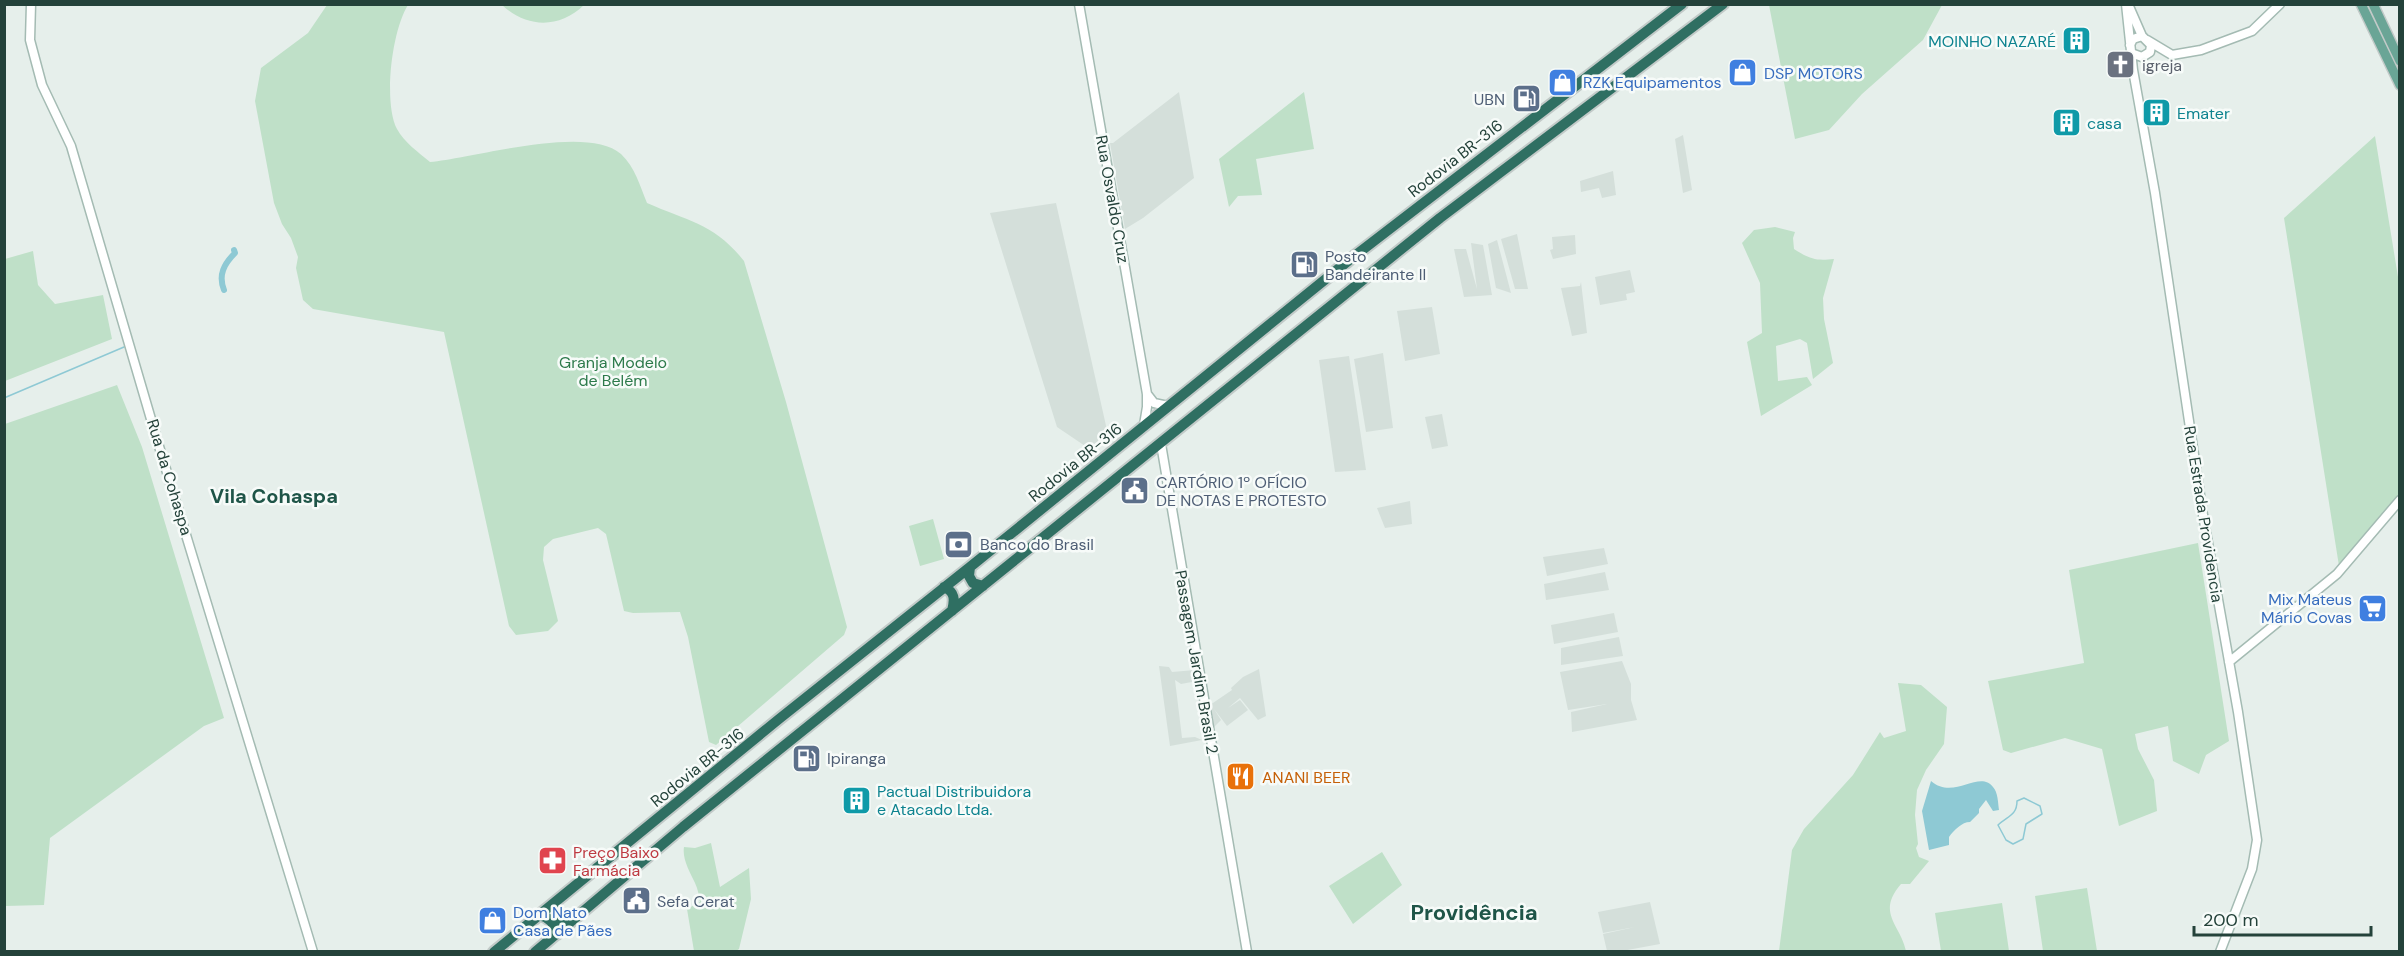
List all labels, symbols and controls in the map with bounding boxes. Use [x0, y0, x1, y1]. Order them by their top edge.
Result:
building icon: MOINHO NAZARÉ [2061, 25, 2093, 57]
place label: MOINHO NAZARÉ [1928, 31, 2056, 52]
church icon: igreja [2105, 49, 2137, 81]
place label: igreja [2142, 55, 2182, 76]
shop icon: DSP MOTORS [1727, 57, 1759, 89]
place label: DSP MOTORS [1764, 63, 1863, 84]
shop icon: RZK Equipamentos [1546, 66, 1578, 98]
place label: RZK Equipamentos [1583, 72, 1722, 93]
fuel station icon: UBN [1510, 83, 1542, 115]
place label: UBN [1474, 89, 1505, 110]
building icon: Emater [2140, 97, 2172, 129]
place label: Emater [2177, 103, 2230, 124]
building icon: casa [2050, 107, 2082, 139]
place label: casa [2087, 113, 2122, 134]
street label: Rodovia BR-316 [1404, 115, 1507, 202]
street label: Rua Osvaldo Cruz [1091, 133, 1134, 265]
place label: Posto Bandeirante II [1325, 246, 1426, 285]
fuel station icon: Posto Bandeirante II [1288, 249, 1320, 281]
park label: Granja Modelo de Belém [559, 352, 667, 391]
street label: Rua da Cohaspa [142, 417, 197, 538]
street label: Rodovia BR-316 [1024, 418, 1127, 507]
street label: Rua Estrada Providencia [2179, 424, 2228, 604]
place label: CARTÓRIO 1º OFÍCIO DE NOTAS E PROTESTO [1156, 472, 1327, 511]
public building icon: CARTÓRIO 1º OFÍCIO DE NOTAS E PROTESTO [1119, 475, 1151, 507]
district label: Vila Cohaspa [210, 483, 338, 509]
bank icon: Banco do Brasil [943, 528, 975, 560]
place label: Banco do Brasil [980, 534, 1094, 555]
street label: Passagem Jardim Brasil 2 [1170, 568, 1223, 756]
place label: Mix Mateus Mário Covas [2261, 589, 2352, 628]
supermarket icon: Mix Mateus Mário Covas [2357, 592, 2389, 624]
street label: Rodovia BR-316 [646, 723, 749, 812]
fuel station icon: Ipiranga [790, 742, 822, 774]
place label: Ipiranga [827, 748, 886, 769]
restaurant icon: ANANI BEER [1225, 761, 1257, 793]
place label: ANANI BEER [1262, 767, 1351, 788]
place label: Pactual Distribuidora e Atacado Ltda. [877, 781, 1031, 820]
building icon: Pactual Distribuidora e Atacado Ltda. [840, 784, 872, 816]
place label: Preço Baixo Farmácia [573, 842, 659, 881]
pharmacy icon: Preço Baixo Farmácia [536, 845, 568, 877]
public building icon: Sefa Cerat [620, 885, 652, 917]
place label: Sefa Cerat [657, 891, 735, 912]
district label: Providência [1410, 898, 1538, 927]
scale bar [2194, 899, 2371, 937]
place label: Dom Nato Casa de Pães [513, 902, 612, 941]
shop icon: Dom Nato Casa de Pães [476, 905, 508, 937]
text: 200 m [2203, 908, 2259, 932]

